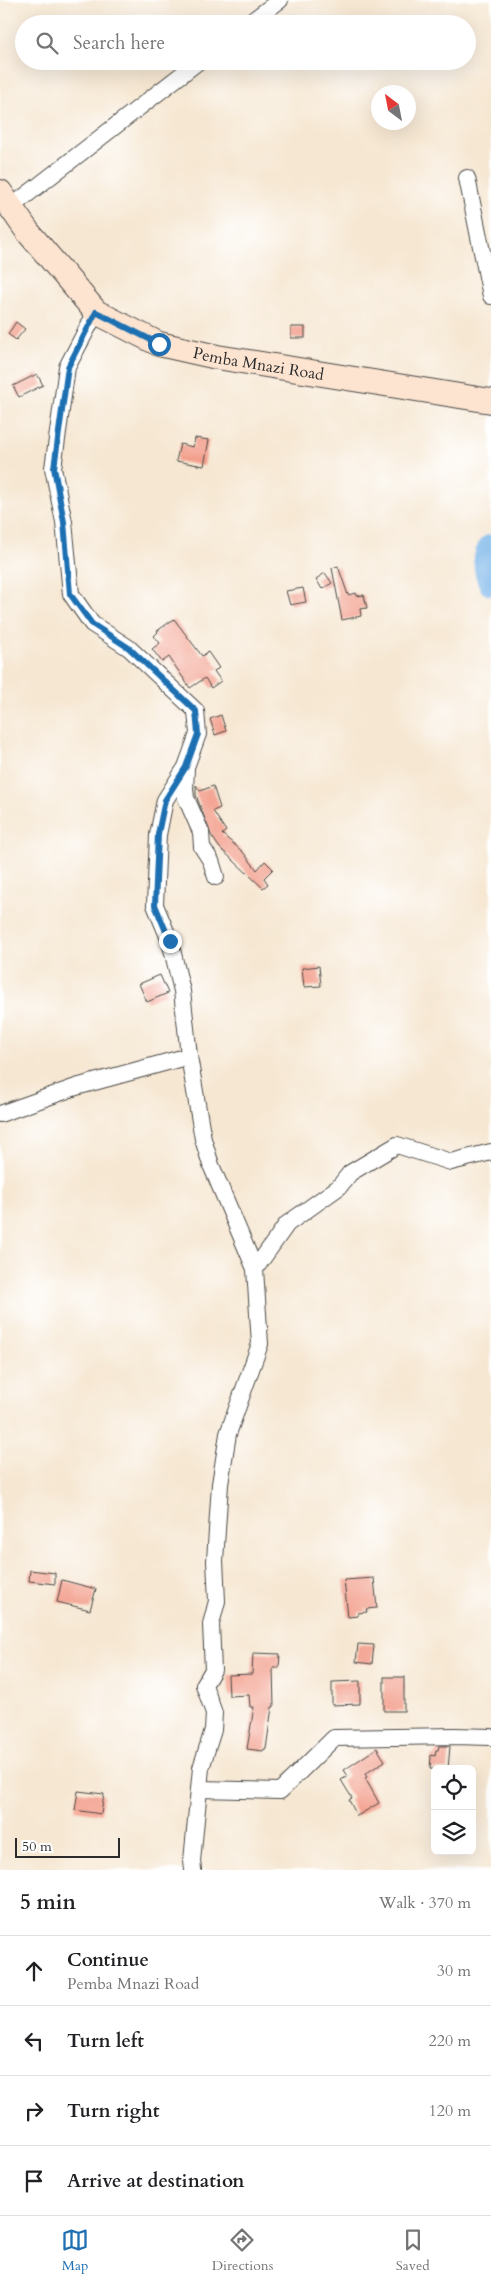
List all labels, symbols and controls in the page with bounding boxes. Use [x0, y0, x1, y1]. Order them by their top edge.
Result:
search box [15, 15, 476, 70]
icon: search [33, 29, 61, 57]
text: Search here [73, 30, 165, 56]
north arrow [371, 85, 416, 130]
route start [148, 333, 171, 356]
street label: Pemba Mnazi Road [191, 342, 326, 386]
route end [159, 930, 182, 953]
map controls [431, 1765, 476, 1855]
button: locate [431, 1765, 476, 1810]
button: layers [431, 1810, 476, 1855]
scale bar [15, 1835, 120, 1858]
text: 50 m [22, 1837, 52, 1856]
text: 5 min [20, 1888, 76, 1917]
text: Walk · 370 m [379, 1892, 471, 1914]
text: Continue [67, 1947, 149, 1973]
icon: ahead [20, 1957, 48, 1985]
text: 30 m [437, 1960, 471, 1982]
text: Pemba Mnazi Road [67, 1973, 199, 1995]
icon: left [20, 2027, 48, 2055]
text: Turn left [67, 2028, 144, 2054]
text: 220 m [429, 2030, 471, 2052]
icon: right [20, 2097, 48, 2125]
text: Turn right [67, 2098, 159, 2124]
text: 120 m [429, 2100, 471, 2122]
icon: arrive [20, 2167, 48, 2195]
text: Arrive at destination [67, 2168, 244, 2194]
tab: Map [61, 2226, 89, 2275]
tab: Directions [212, 2226, 273, 2275]
tab: Saved [396, 2226, 430, 2275]

